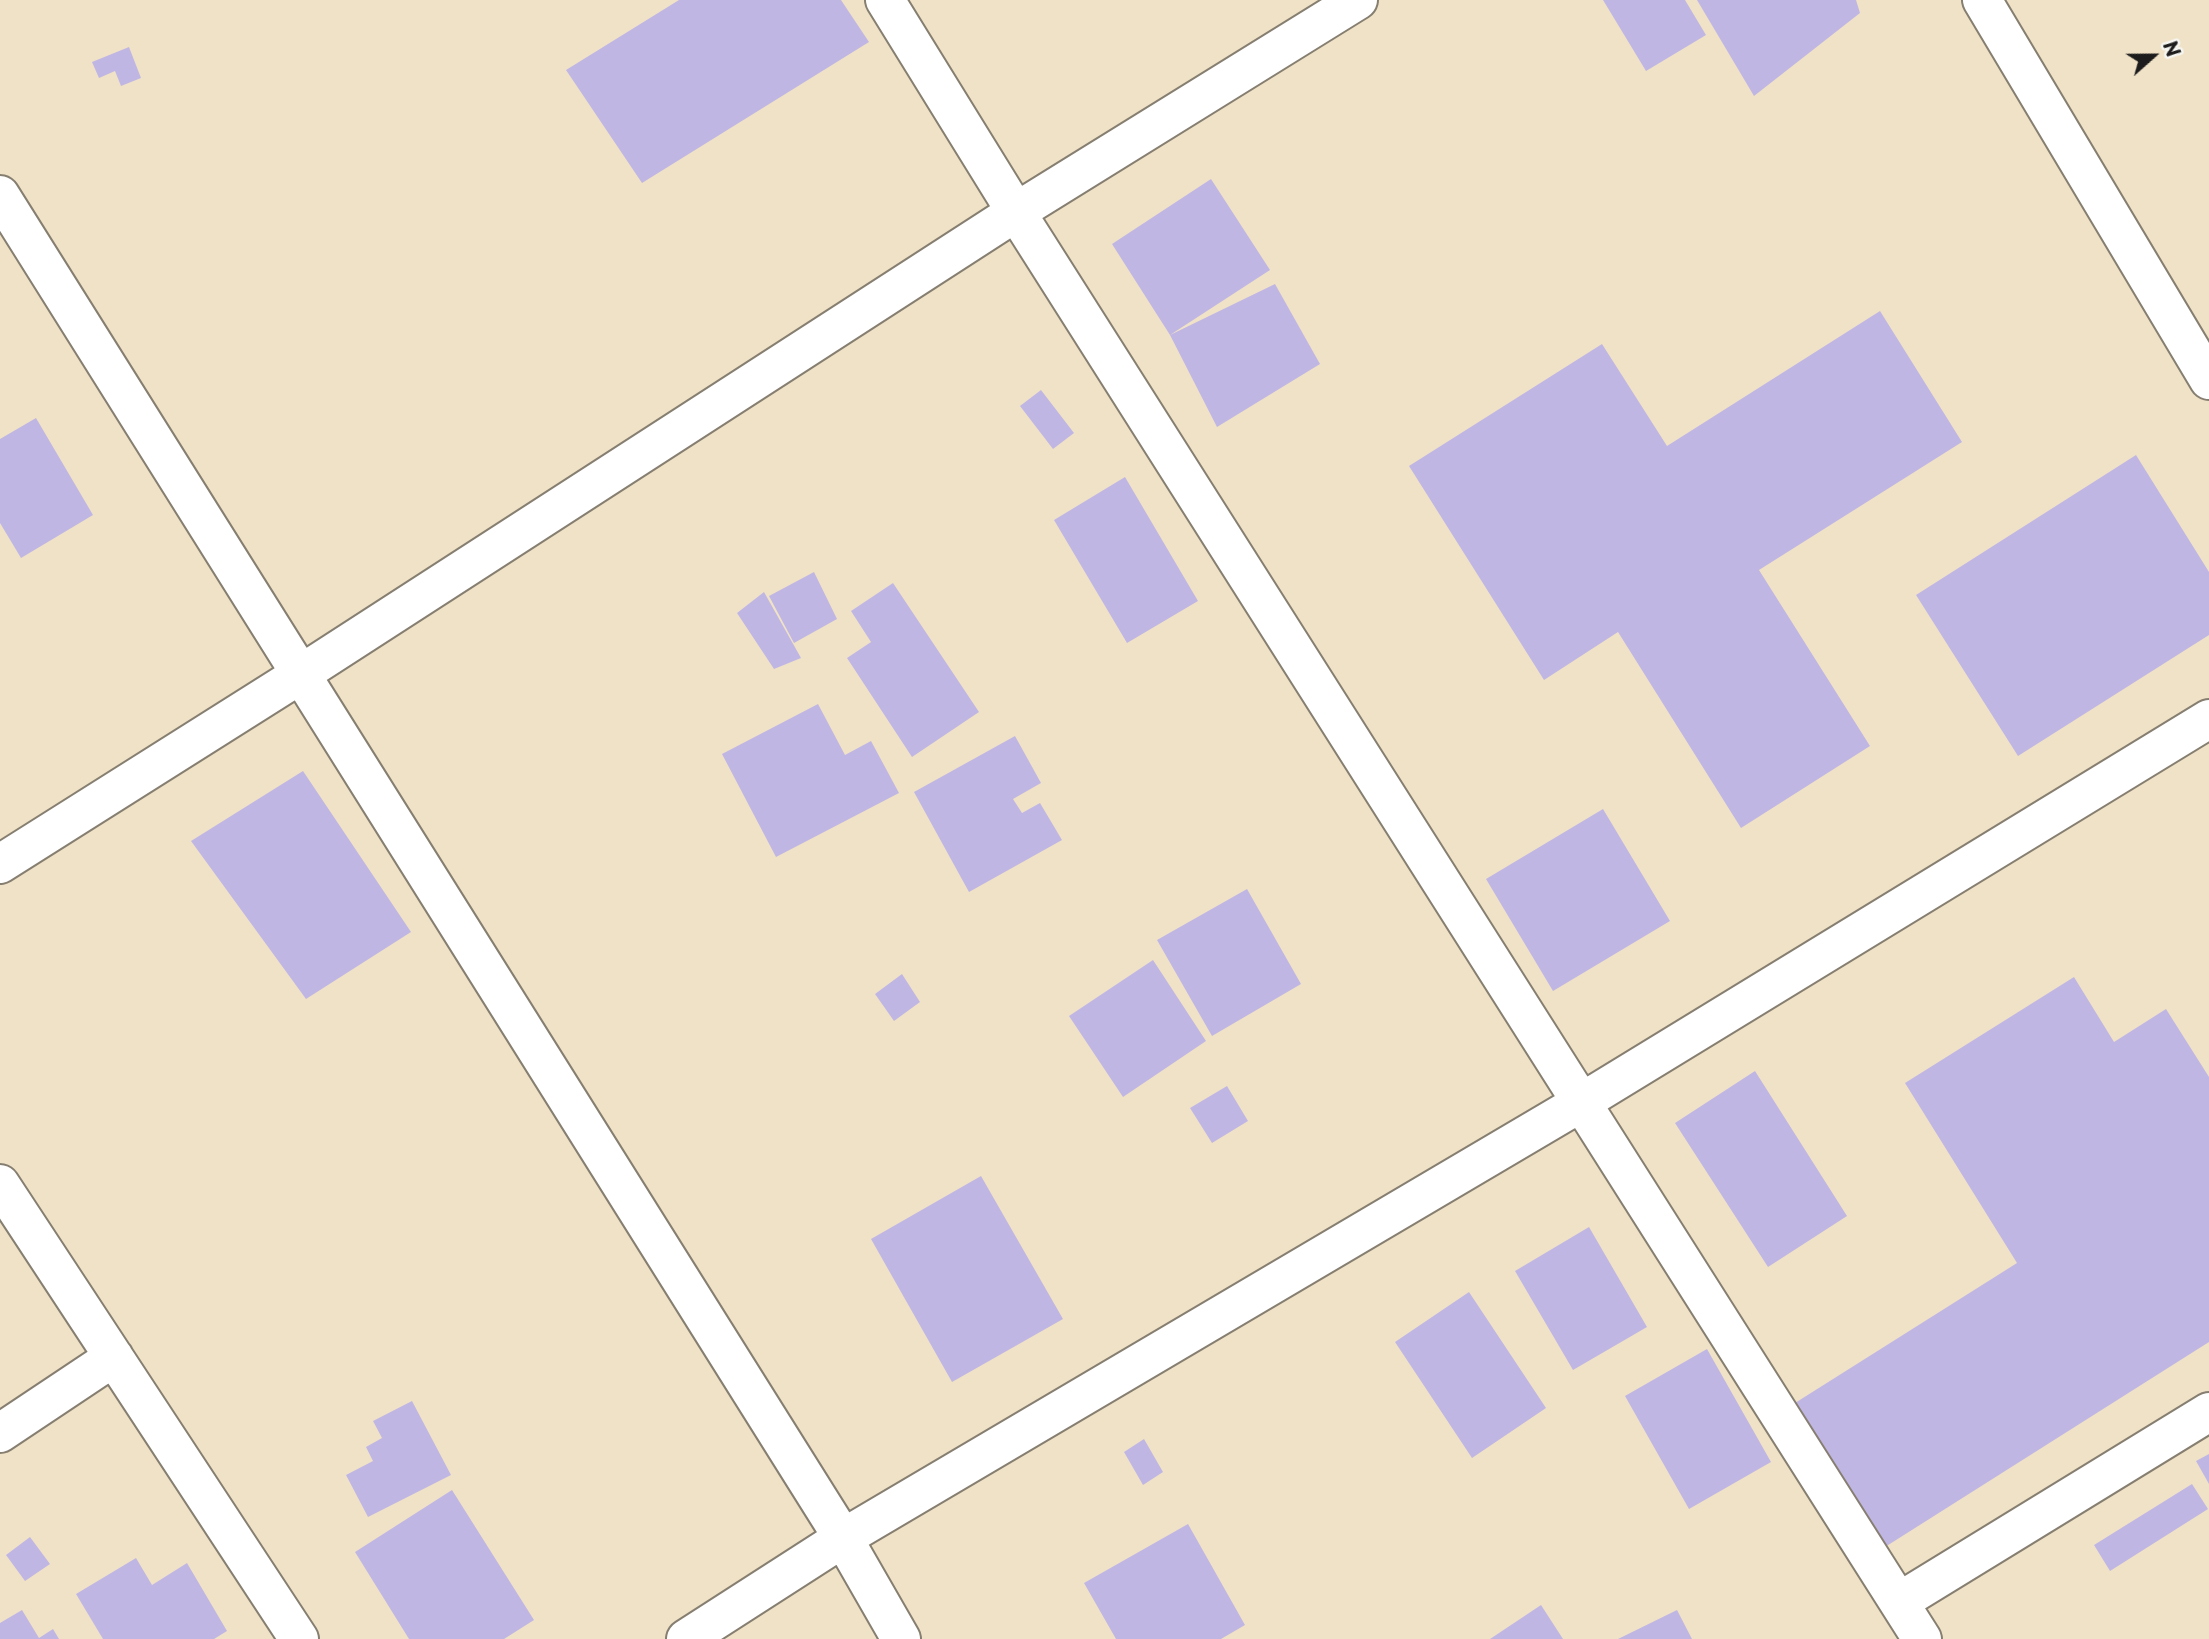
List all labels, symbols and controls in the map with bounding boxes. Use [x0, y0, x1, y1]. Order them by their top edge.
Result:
north arrow [2118, 21, 2188, 91]
text: N [2157, 36, 2188, 61]

